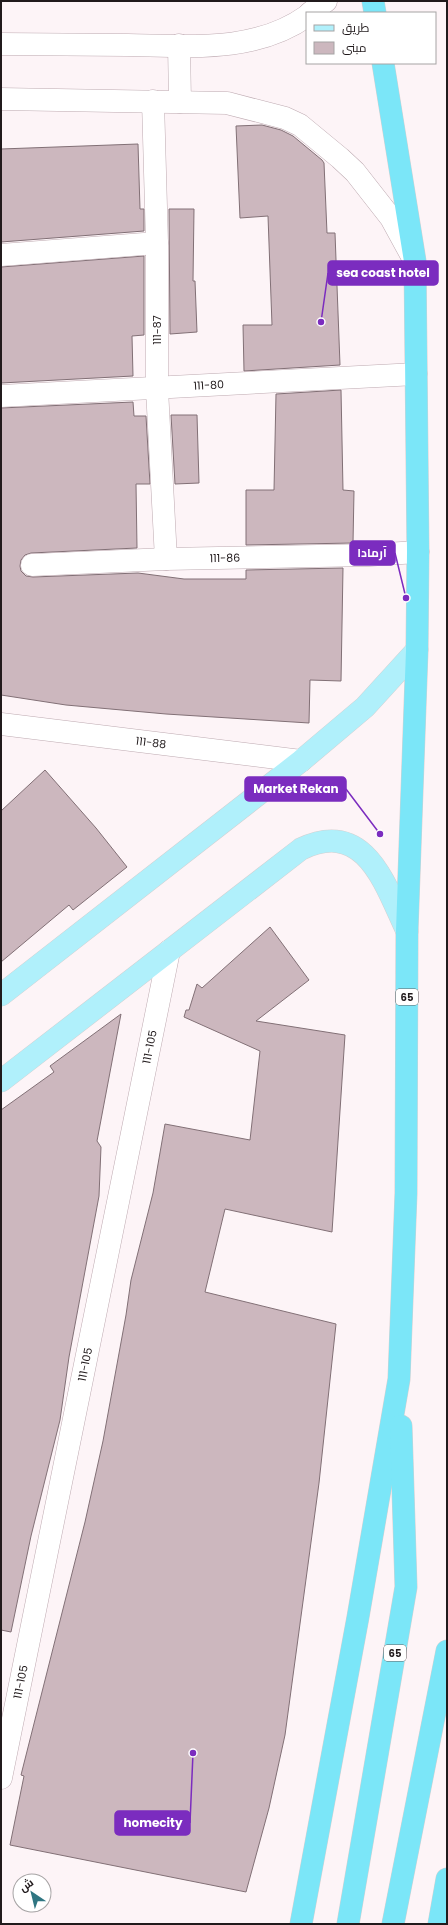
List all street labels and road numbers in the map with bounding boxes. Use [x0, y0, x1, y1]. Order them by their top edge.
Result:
street label: 111-87 [149, 315, 165, 345]
street label: 111-80 [193, 376, 224, 394]
street label: 111-86 [209, 550, 240, 566]
street label: 111-88 [135, 733, 167, 752]
road number: 65 [396, 989, 418, 1005]
street label: 111-105 [138, 1029, 161, 1065]
street label: 111-105 [74, 1346, 96, 1383]
road number: 65 [384, 1645, 406, 1661]
street label: 111-105 [9, 1664, 32, 1700]

